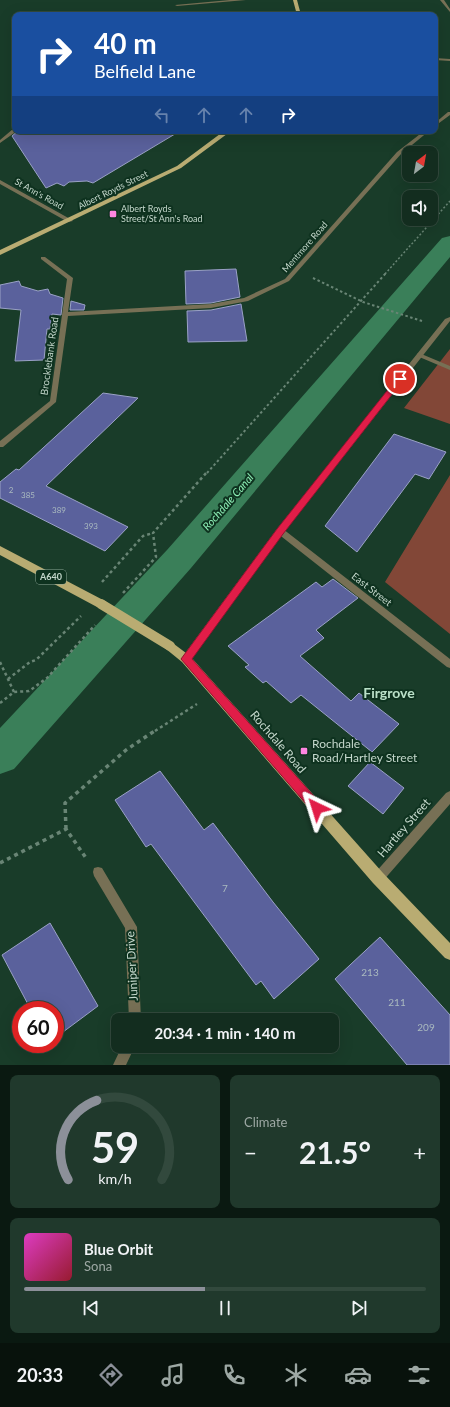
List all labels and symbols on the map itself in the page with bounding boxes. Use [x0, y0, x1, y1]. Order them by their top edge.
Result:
north arrow [402, 146, 438, 182]
street label: Albert Royds Street [76, 167, 150, 211]
street label: St Ann's Road [13, 176, 65, 211]
place label: Albert Royds Street/St Ann's Road [121, 203, 203, 224]
marker: Albert Royds Street/St Ann's Road [108, 209, 118, 219]
street label: Mentmore Road [280, 219, 330, 274]
street label: Brocklebank Road [38, 316, 60, 396]
pin [383, 362, 417, 396]
water label: Rochdale Canal [200, 470, 256, 533]
house number: 2 [9, 485, 14, 495]
house number: 385 [21, 490, 35, 500]
house number: 389 [52, 505, 66, 515]
house number: 393 [84, 521, 98, 531]
road number: A640 [36, 570, 66, 584]
street label: East Street [350, 570, 395, 609]
district label: Firgrove [363, 684, 415, 701]
street label: Rochdale Road [247, 707, 310, 776]
place label: Rochdale Road/Hartley Street [312, 736, 418, 765]
marker: Rochdale Road/Hartley Street [299, 746, 309, 756]
position arrow [296, 787, 338, 829]
street label: Hartley Street [374, 795, 434, 860]
house number: 7 [222, 882, 228, 894]
street label: Juniper Drive [122, 931, 141, 1001]
house number: 213 [361, 966, 379, 978]
house number: 211 [388, 996, 406, 1008]
speed limit sign: 60 [12, 1001, 64, 1053]
house number: 209 [417, 1021, 435, 1033]

